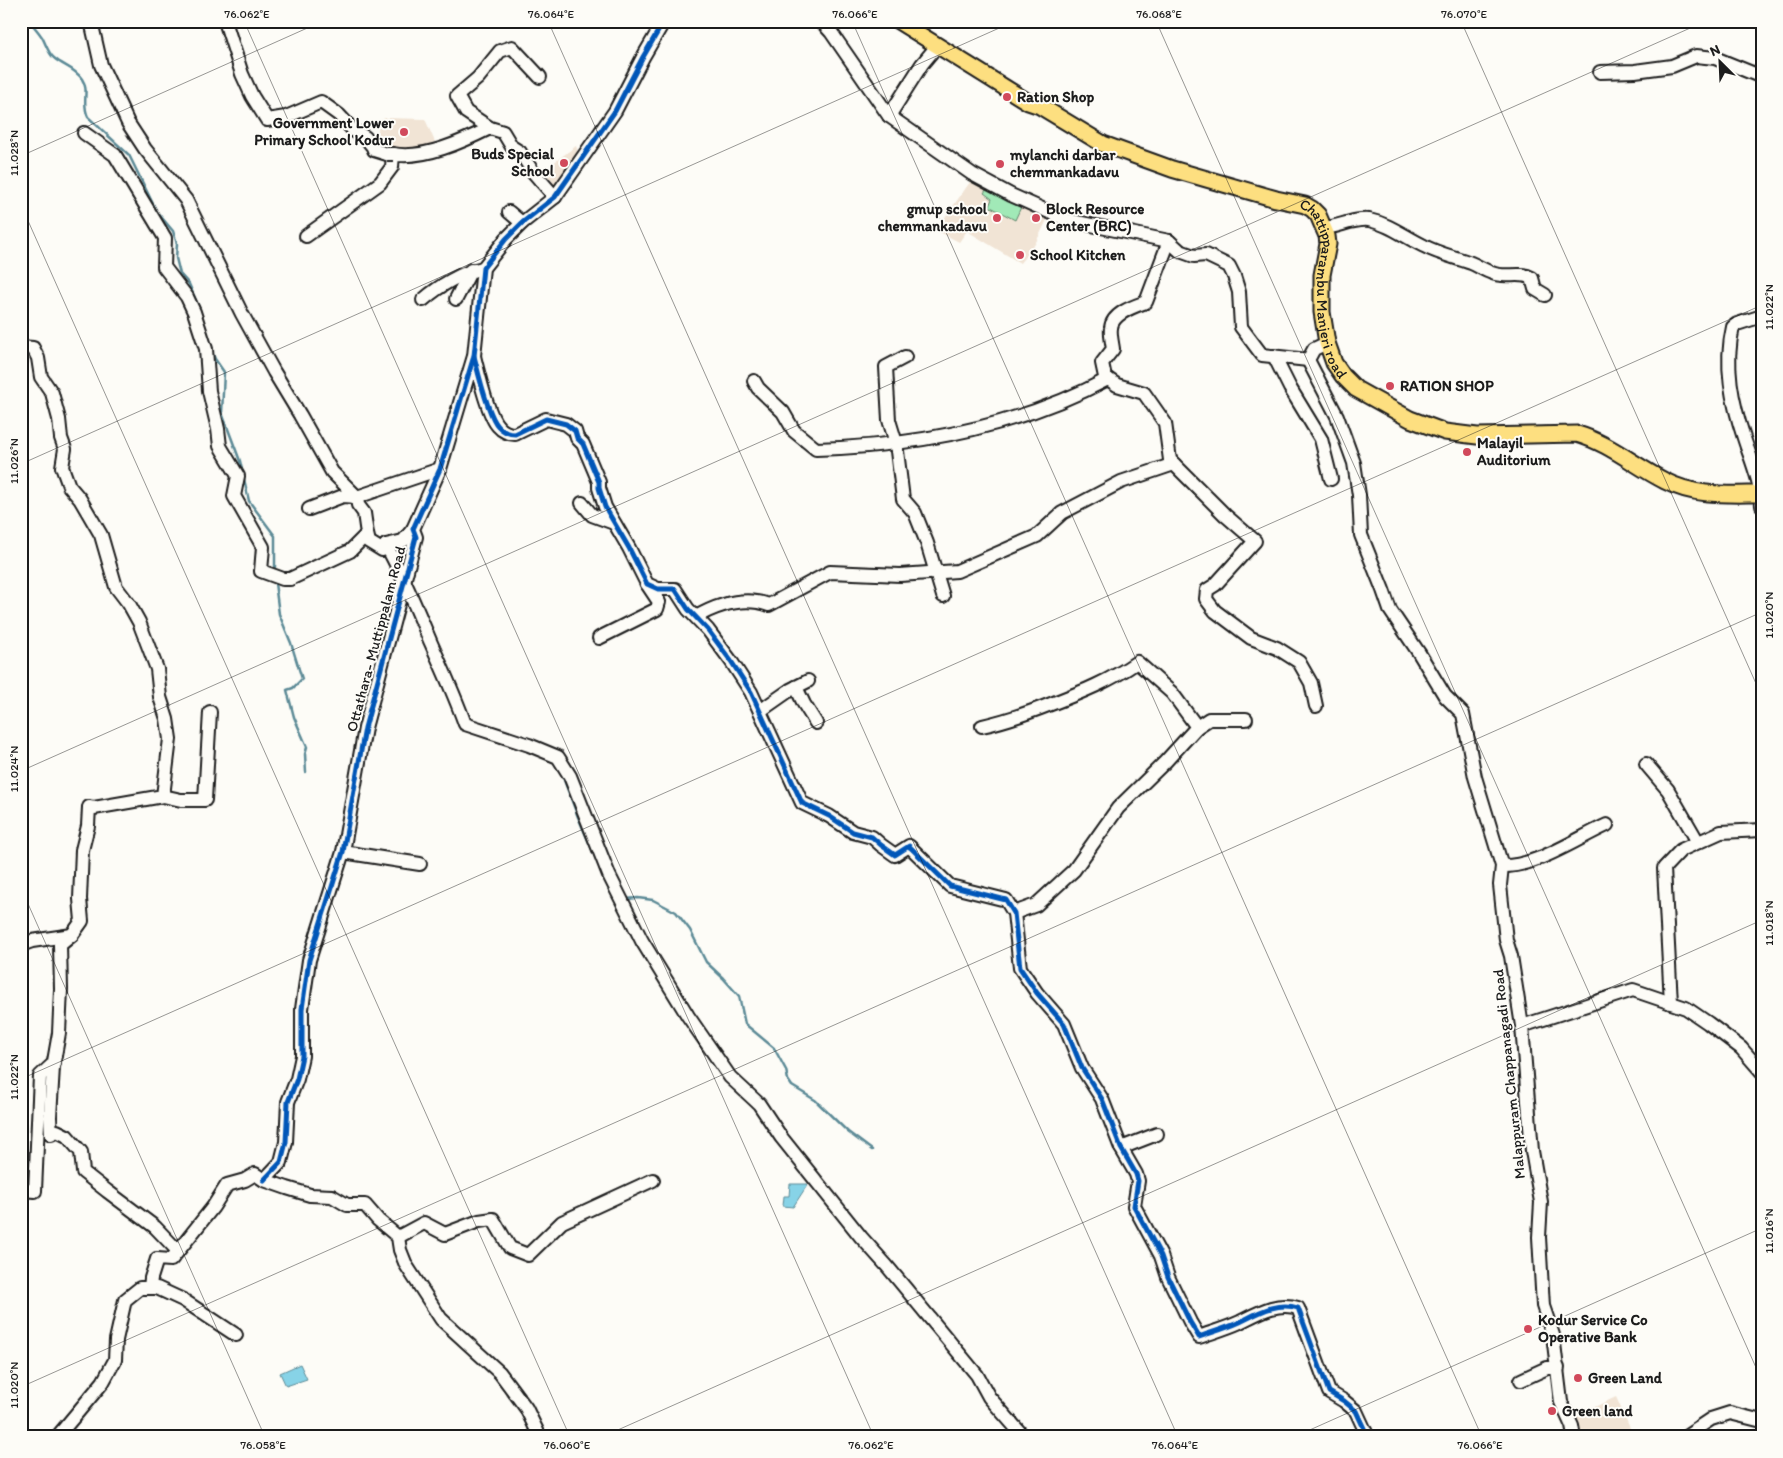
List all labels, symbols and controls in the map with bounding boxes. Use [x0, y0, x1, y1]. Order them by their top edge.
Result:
text: 76.062°E [224, 7, 270, 21]
text: 76.064°E [528, 7, 575, 21]
text: 76.066°E [832, 7, 878, 21]
text: 76.068°E [1136, 7, 1182, 21]
text: 76.070°E [1441, 7, 1487, 21]
north arrow [1696, 38, 1746, 88]
text: N [1707, 41, 1723, 60]
place label: Ration Shop [1017, 88, 1094, 107]
marker: Ration Shop [1001, 91, 1013, 103]
place label: Government Lower Primary School Kodur [254, 114, 395, 150]
marker: Government Lower Primary School Kodur [398, 126, 410, 138]
text: 11.028°N [7, 130, 21, 176]
place label: Buds Special School [471, 145, 555, 180]
place label: mylanchi darbar chemmankadavu [1009, 146, 1120, 181]
marker: Buds Special School [558, 157, 570, 169]
marker: mylanchi darbar chemmankadavu [994, 158, 1006, 170]
street label: Chattipparambu Manjeri road [1296, 195, 1351, 382]
place label: gmup school chemmankadavu [878, 200, 988, 235]
place label: Block Resource Center (BRC) [1046, 200, 1144, 236]
marker: gmup school chemmankadavu [991, 212, 1003, 224]
marker: Block Resource Center (BRC) [1030, 212, 1042, 224]
place label: School Kitchen [1030, 246, 1126, 264]
marker: School Kitchen [1014, 249, 1026, 261]
text: 11.022°N [1762, 284, 1776, 330]
place label: RATION SHOP [1400, 377, 1494, 395]
marker: RATION SHOP [1384, 380, 1396, 392]
place label: Malayil Auditorium [1476, 434, 1551, 469]
text: 11.026°N [7, 438, 21, 484]
marker: Malayil Auditorium [1461, 446, 1473, 458]
street label: Ottathara- Muttippalam Road [343, 544, 409, 734]
text: 11.020°N [1762, 592, 1776, 638]
text: 11.024°N [7, 746, 21, 792]
text: 11.018°N [1762, 900, 1776, 946]
street label: Malappuram Chappanagadi Road [1489, 968, 1529, 1180]
text: 11.022°N [7, 1054, 21, 1100]
text: 11.016°N [1762, 1208, 1776, 1254]
place label: Kodur Service Co Operative Bank [1538, 1311, 1648, 1347]
marker: Kodur Service Co Operative Bank [1522, 1323, 1534, 1335]
text: 11.020°N [7, 1362, 21, 1408]
place label: Green Land [1588, 1369, 1663, 1387]
marker: Green Land [1572, 1372, 1584, 1384]
place label: Green land [1562, 1402, 1633, 1420]
marker: Green land [1546, 1405, 1558, 1417]
text: 76.058°E [240, 1438, 286, 1452]
text: 76.060°E [544, 1438, 591, 1452]
text: 76.062°E [848, 1438, 894, 1452]
text: 76.064°E [1152, 1438, 1199, 1452]
text: 76.066°E [1457, 1438, 1503, 1452]

